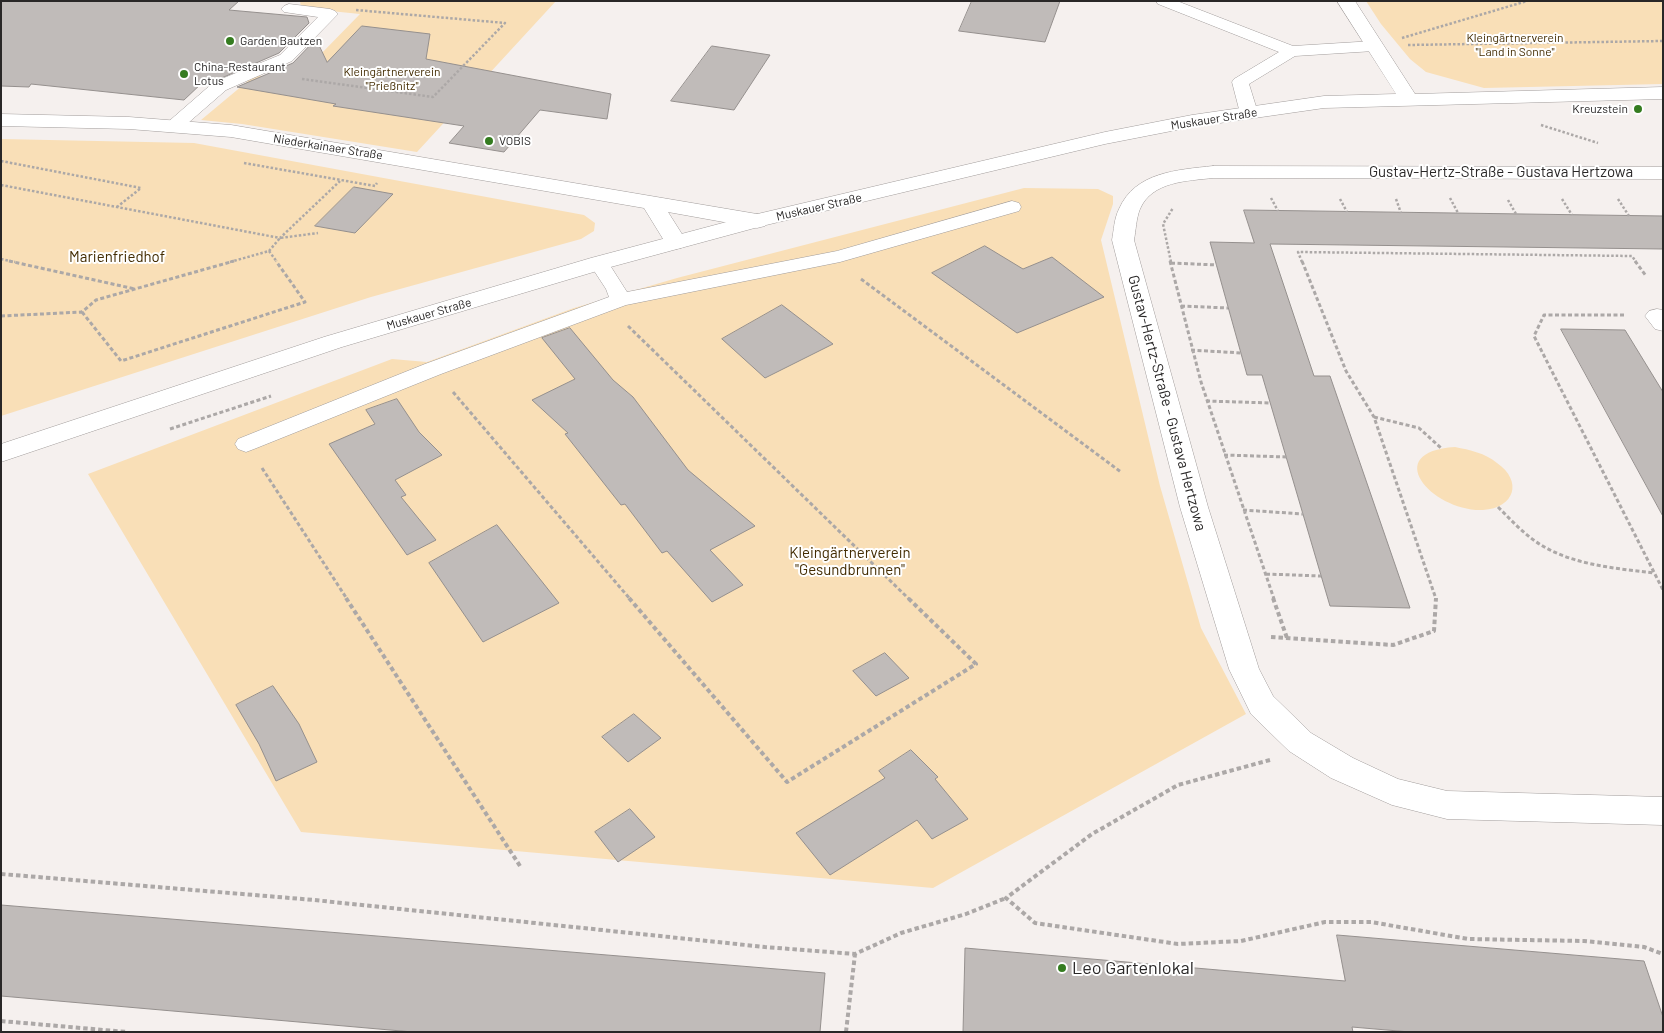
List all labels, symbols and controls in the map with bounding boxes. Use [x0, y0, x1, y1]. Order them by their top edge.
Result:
park label: Kleingärtnerverein "Land in Sonne" [1466, 31, 1564, 59]
place label: Garden Bautzen [240, 34, 322, 48]
marker: Garden Bautzen [224, 35, 236, 47]
place label: China-Restaurant Lotus [194, 60, 286, 88]
park label: Kleingärtnerverein "Prießnitz" [343, 65, 441, 93]
marker: China-Restaurant Lotus [178, 68, 190, 80]
place label: Kreuzstein [1572, 102, 1628, 116]
marker: Kreuzstein [1632, 103, 1644, 115]
street label: Muskauer Straße [1170, 105, 1258, 133]
street label: Niederkainaer Straße [272, 131, 384, 163]
place label: VOBIS [499, 134, 531, 148]
marker: VOBIS [483, 135, 495, 147]
street label: Gustav-Hertz-Straße - Gustava Hertzowa [1369, 163, 1633, 181]
street label: Muskauer Straße [775, 190, 863, 224]
park label: Marienfriedhof [69, 248, 165, 266]
street label: Gustav-Hertz-Straße - Gustava Hertzowa [1124, 273, 1210, 533]
street label: Muskauer Straße [385, 295, 473, 333]
park label: Kleingärtnerverein "Gesundbrunnen" [789, 544, 911, 579]
place label: Leo Gartenlokal [1072, 957, 1194, 979]
marker: Leo Gartenlokal [1056, 962, 1068, 974]

